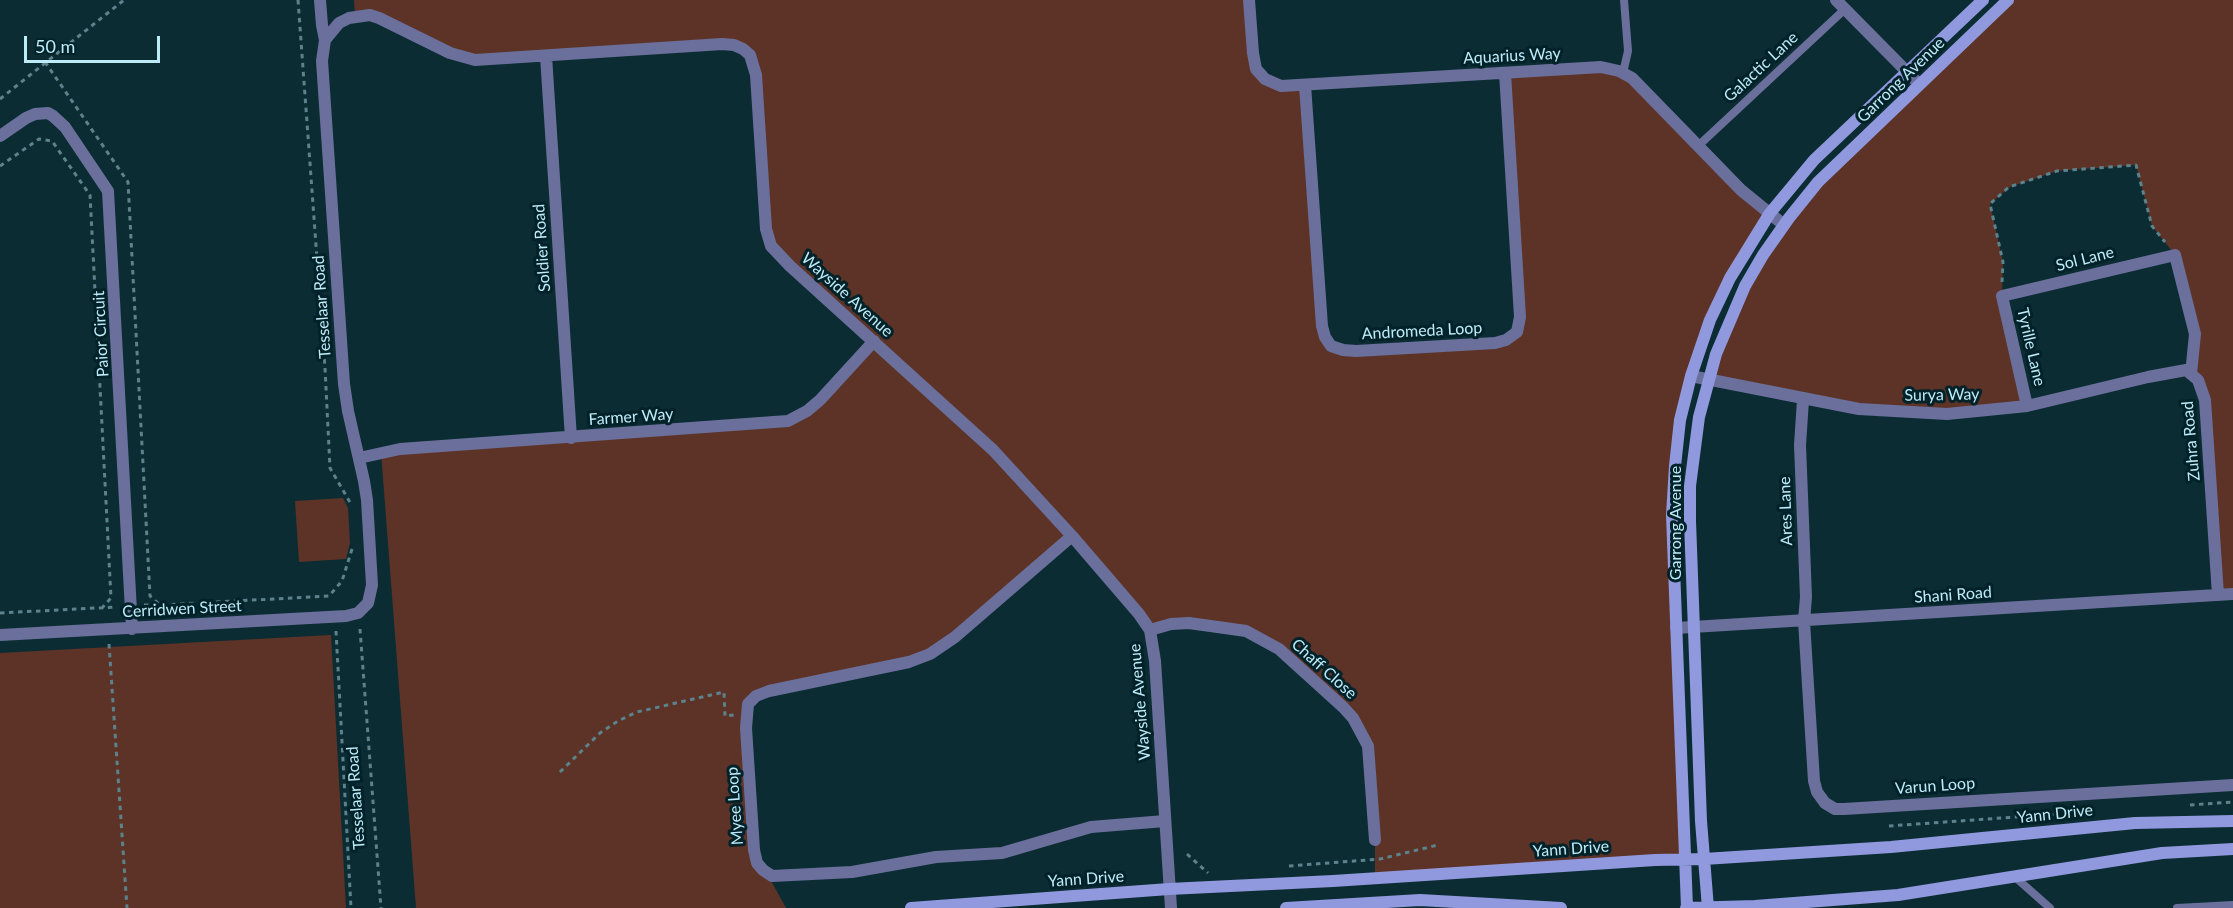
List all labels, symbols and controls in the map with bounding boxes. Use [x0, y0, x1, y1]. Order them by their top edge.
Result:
scale bar [27, 24, 164, 62]
street label: Galactic Lane [1720, 28, 1802, 106]
street label: Garrong Avenue [1853, 33, 1949, 127]
text: 50 m [35, 35, 75, 57]
street label: Aquarius Way [1463, 44, 1561, 68]
street label: Soldier Road [529, 203, 555, 293]
street label: Sol Lane [2054, 243, 2116, 275]
street label: Wayside Avenue [797, 249, 897, 341]
street label: Tesselaar Road [309, 255, 335, 359]
street label: Paior Circuit [89, 290, 113, 378]
street label: Tyrille Lane [2013, 306, 2049, 388]
street label: Andromeda Loop [1361, 318, 1483, 344]
street label: Surya Way [1904, 385, 1980, 405]
street label: Zuhra Road [2178, 400, 2204, 482]
street label: Farmer Way [588, 404, 674, 430]
street label: Garrong Avenue [1666, 466, 1686, 580]
street label: Ares Lane [1775, 476, 1797, 546]
street label: Shani Road [1914, 583, 1992, 607]
street label: Cerridwen Street [122, 596, 242, 622]
street label: Chaff Close [1287, 635, 1361, 703]
street label: Wayside Avenue [1125, 643, 1155, 761]
street label: Tesselaar Road [343, 746, 369, 850]
street label: Myee Loop [723, 766, 747, 846]
street label: Varun Loop [1894, 774, 1976, 798]
street label: Yann Drive [2016, 800, 2094, 828]
street label: Yann Drive [1532, 837, 1610, 861]
street label: Yann Drive [1047, 867, 1125, 891]

